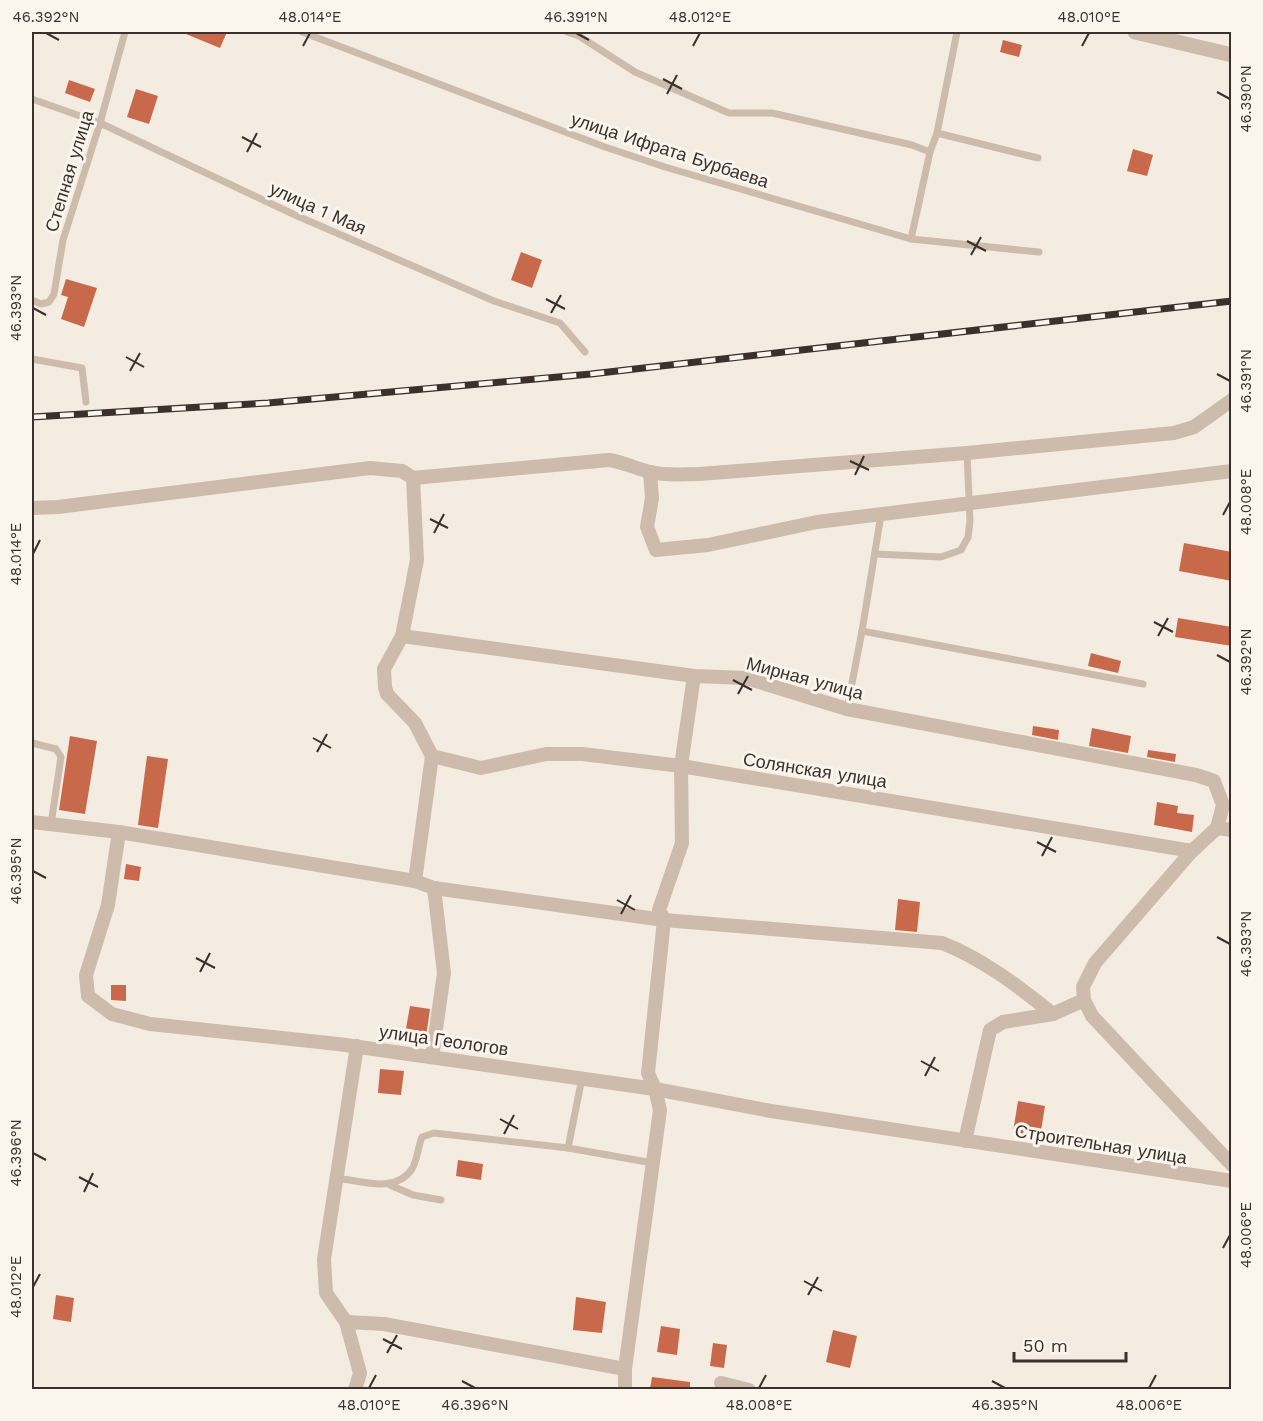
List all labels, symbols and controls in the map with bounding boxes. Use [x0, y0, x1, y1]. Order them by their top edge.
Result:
text: 46.392°N [13, 8, 79, 26]
text: 48.014°E [279, 8, 341, 26]
text: 46.391°N [544, 8, 608, 26]
text: 48.012°E [669, 8, 731, 26]
text: 48.010°E [1057, 8, 1121, 26]
text: 46.390°N [1237, 65, 1255, 133]
street label: Степная улица [41, 107, 98, 234]
street label: улица Ифрата Бурбаева [568, 108, 772, 192]
street label: улица 1 Мая [267, 177, 369, 239]
text: 46.393°N [7, 275, 25, 341]
text: 46.391°N [1237, 349, 1255, 413]
text: 48.008°E [1237, 469, 1255, 535]
text: 48.014°E [7, 523, 25, 585]
text: 46.392°N [1237, 629, 1255, 695]
street label: Мирная улица [744, 652, 867, 704]
street label: Солянская улица [742, 748, 889, 792]
text: 46.395°N [7, 838, 25, 904]
text: 46.393°N [1237, 911, 1255, 977]
street label: улица Геологов [378, 1021, 510, 1059]
text: 46.396°N [7, 1119, 25, 1187]
street label: Строительная улица [1013, 1120, 1190, 1168]
text: 48.006°E [1237, 1202, 1255, 1268]
text: 48.012°E [7, 1256, 25, 1318]
scale bar [1014, 1325, 1126, 1363]
text: 50 m [1023, 1335, 1068, 1356]
text: 48.010°E [337, 1396, 401, 1414]
text: 46.396°N [441, 1396, 509, 1414]
text: 48.008°E [726, 1396, 792, 1414]
text: 46.395°N [972, 1396, 1038, 1414]
text: 48.006°E [1116, 1396, 1182, 1414]

